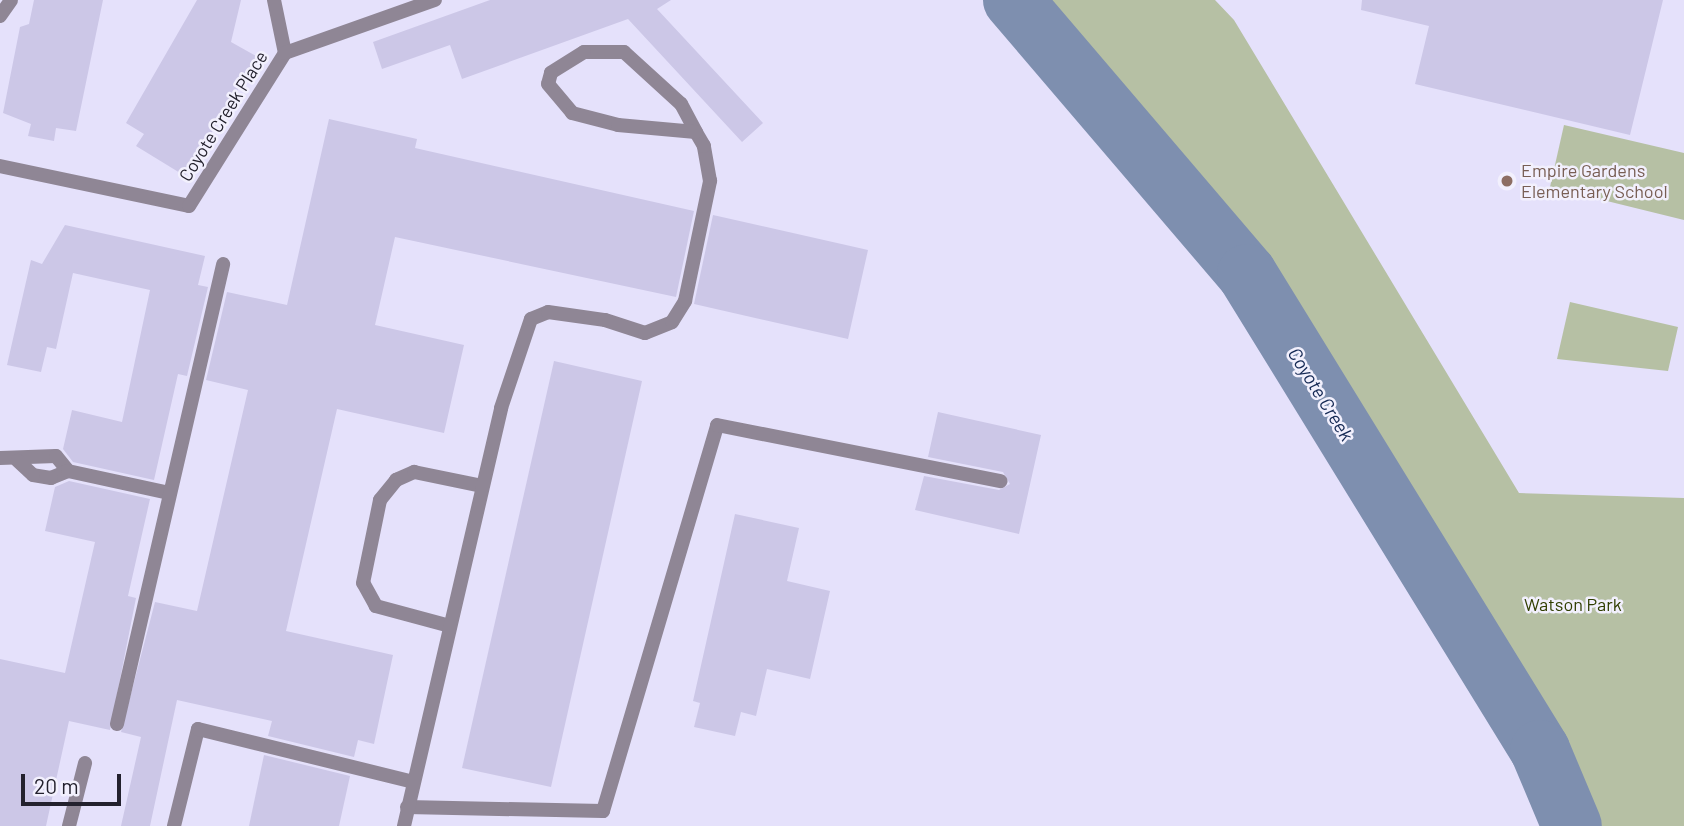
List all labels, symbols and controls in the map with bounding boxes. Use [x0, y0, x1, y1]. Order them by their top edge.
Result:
street label: Coyote Creek Place [174, 47, 272, 185]
place label: Empire Gardens Elementary School [1521, 160, 1668, 202]
marker: Empire Gardens Elementary School [1499, 173, 1515, 189]
water label: Coyote Creek [1283, 343, 1359, 445]
park label: Watson Park [1524, 593, 1622, 615]
scale bar [24, 760, 124, 804]
text: 20 m [34, 773, 79, 798]

